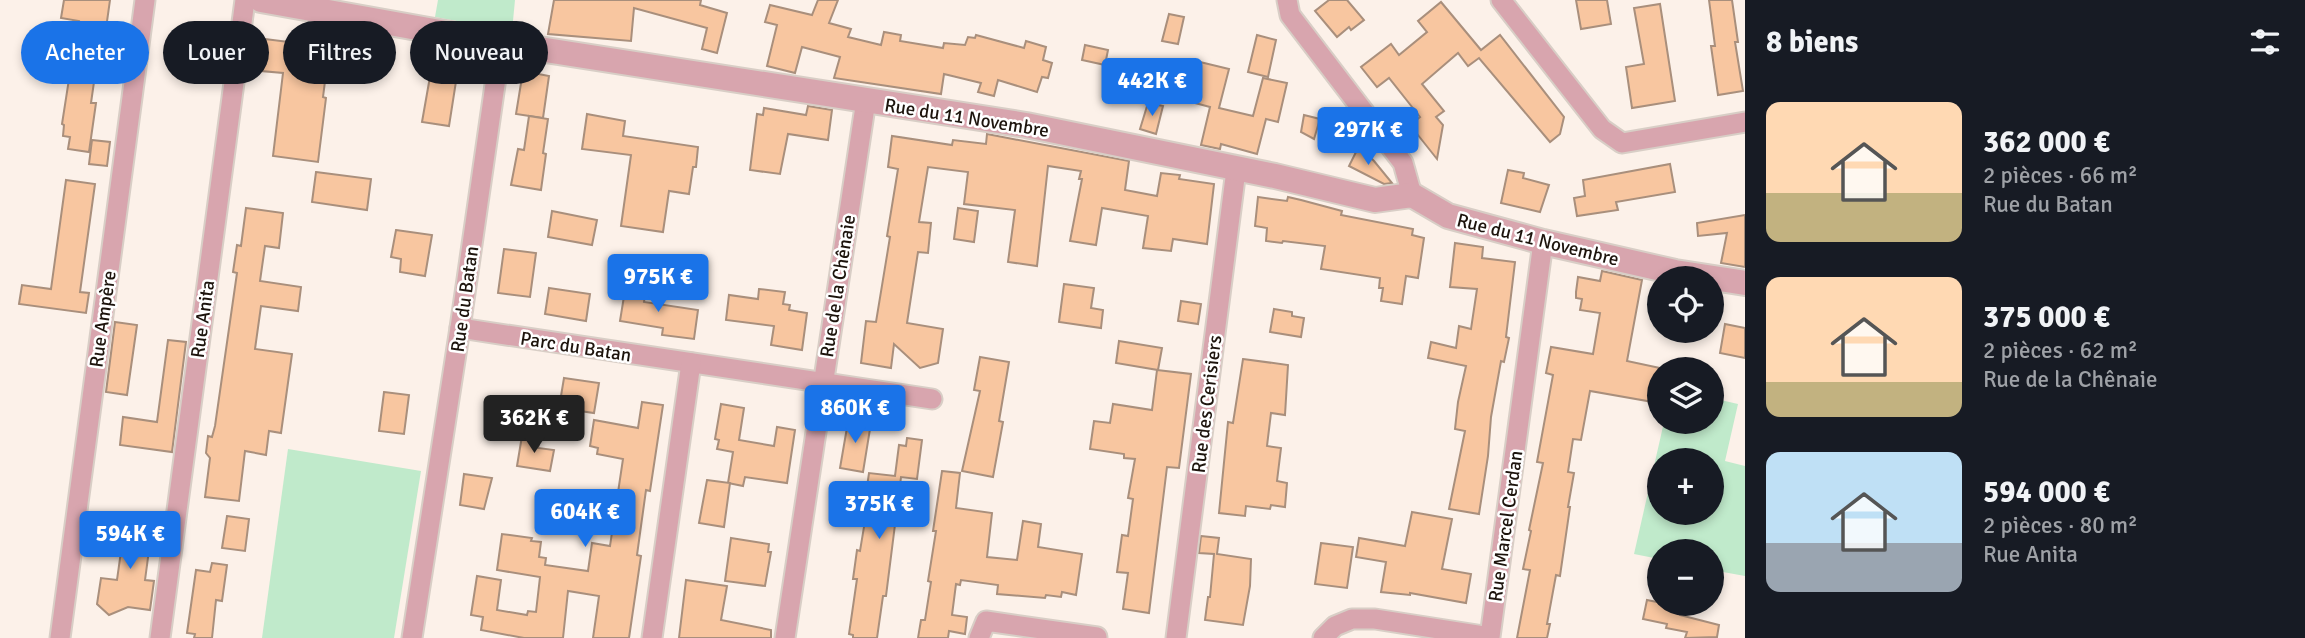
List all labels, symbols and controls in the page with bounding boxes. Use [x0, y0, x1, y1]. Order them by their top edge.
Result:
chip: Acheter [21, 21, 149, 84]
chip: Louer [163, 21, 269, 84]
chip: Filtres [283, 21, 396, 84]
chip: Nouveau [410, 21, 548, 84]
icon: filters [2246, 23, 2284, 61]
text: 8 biens [1766, 24, 1858, 61]
pin: 442K € [1095, 58, 1209, 118]
text: 442K € [1117, 66, 1187, 95]
street label: Rue du 11 Novembre [883, 93, 1051, 143]
pin: 297K € [1311, 108, 1425, 167]
text: 297K € [1333, 115, 1403, 144]
text: 362 000 € [1983, 124, 2110, 161]
icon: home [1822, 130, 1906, 214]
text: 2 pièces · 66 m² [1983, 161, 2138, 190]
text: Rue du Batan [1983, 190, 2113, 219]
street label: Rue du 11 Novembre [1454, 208, 1621, 272]
street label: Rue de la Chênaie [815, 213, 861, 359]
street label: Rue du Batan [446, 244, 484, 354]
pin: 975K € [601, 254, 715, 314]
text: 975K € [623, 262, 693, 291]
map controls [1647, 266, 1724, 616]
button: locate [1647, 266, 1724, 343]
street label: Rue Ampère [84, 269, 122, 369]
street label: Rue Anita [186, 279, 220, 360]
text: 375 000 € [1983, 299, 2110, 336]
icon: home [1822, 305, 1906, 389]
street label: Parc du Batan [519, 326, 633, 368]
street label: Rue des Cerisiers [1187, 334, 1227, 474]
text: 2 pièces · 62 m² [1983, 336, 2138, 365]
button: layers [1647, 357, 1724, 434]
text: Rue de la Chênaie [1983, 365, 2158, 394]
pin: 860K € [798, 386, 912, 445]
text: 860K € [820, 393, 890, 422]
pin: 362K € [477, 396, 591, 455]
text: 362K € [499, 403, 569, 432]
button: + [1647, 448, 1724, 525]
street label: Rue Marcel Cerdan [1483, 449, 1528, 603]
text: 594 000 € [1983, 474, 2110, 511]
icon: home [1822, 480, 1906, 564]
pin: 375K € [822, 482, 936, 541]
text: 375K € [844, 489, 914, 518]
pin: 604K € [528, 490, 642, 549]
text: 604K € [550, 497, 620, 526]
text: 2 pièces · 80 m² [1983, 511, 2138, 540]
pin: 594K € [73, 512, 187, 571]
text: 594K € [95, 519, 165, 548]
button: − [1647, 539, 1724, 616]
text: Rue Anita [1983, 540, 2078, 569]

